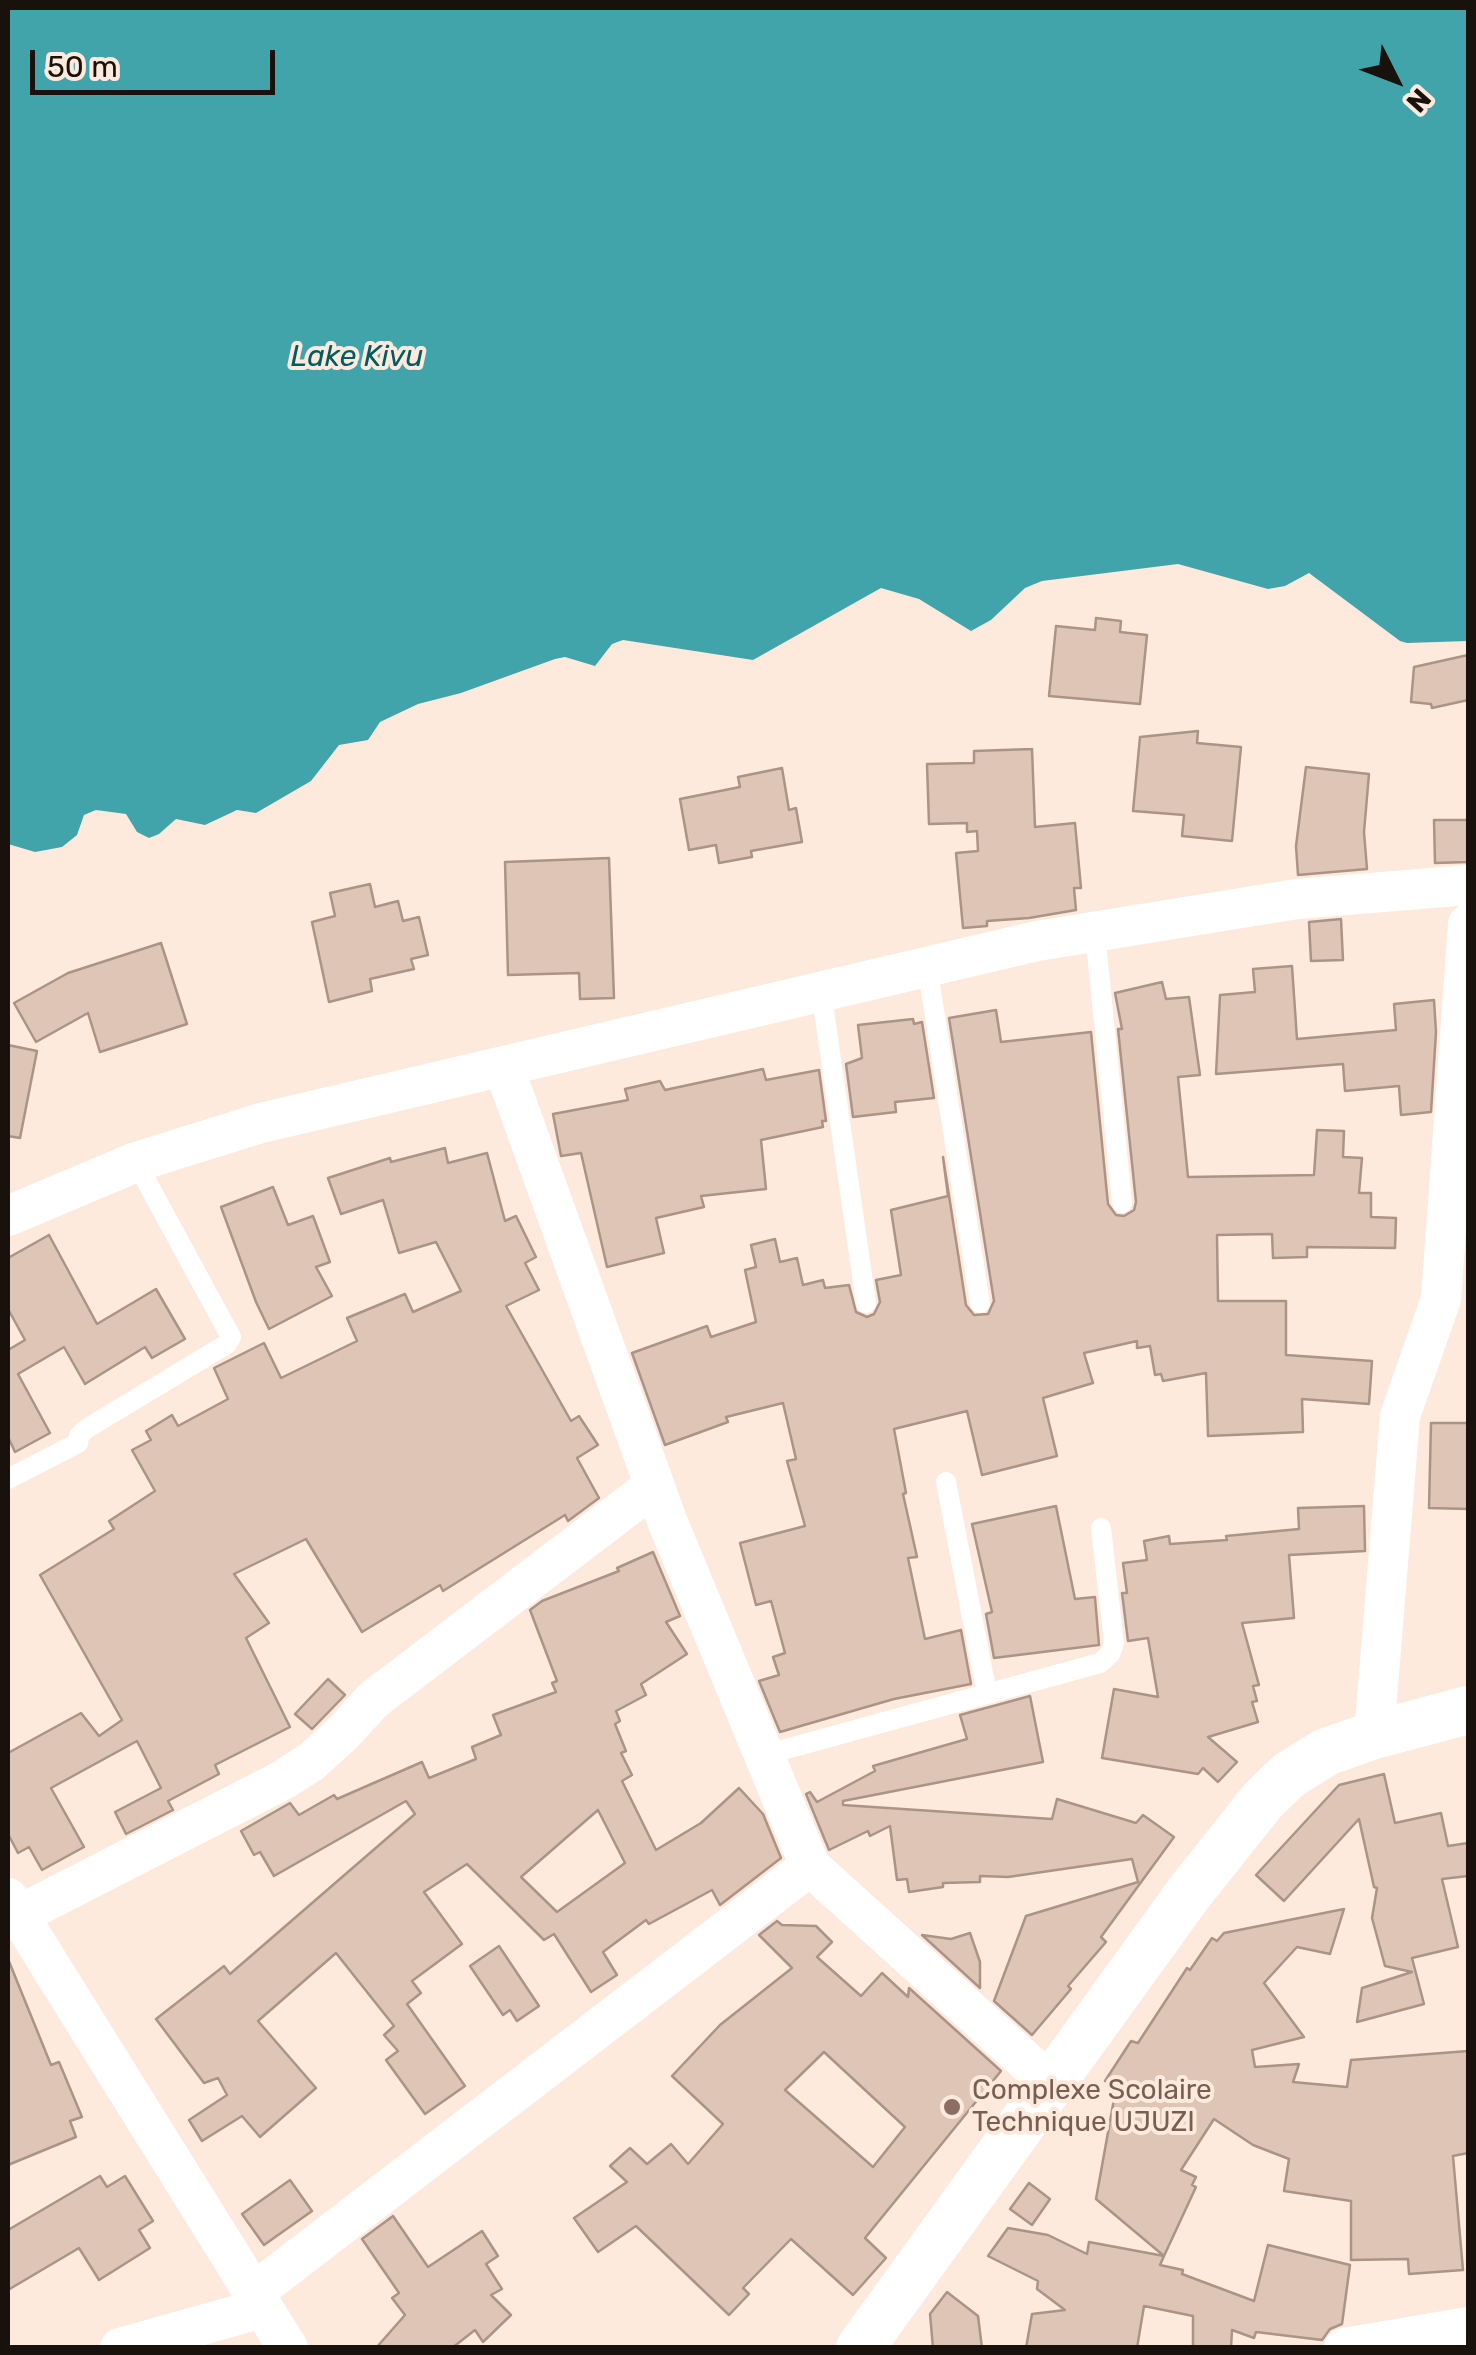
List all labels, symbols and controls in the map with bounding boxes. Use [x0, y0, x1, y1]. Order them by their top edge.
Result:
scale bar [35, 30, 280, 92]
north arrow [1346, 30, 1446, 130]
text: 50 m [47, 49, 118, 85]
text: N [1400, 82, 1438, 119]
water label: Lake Kivu [291, 339, 423, 375]
place label: Complexe Scolaire Technique UJUZI [972, 2074, 1212, 2140]
marker: Complexe Scolaire Technique UJUZI [941, 2096, 963, 2118]

